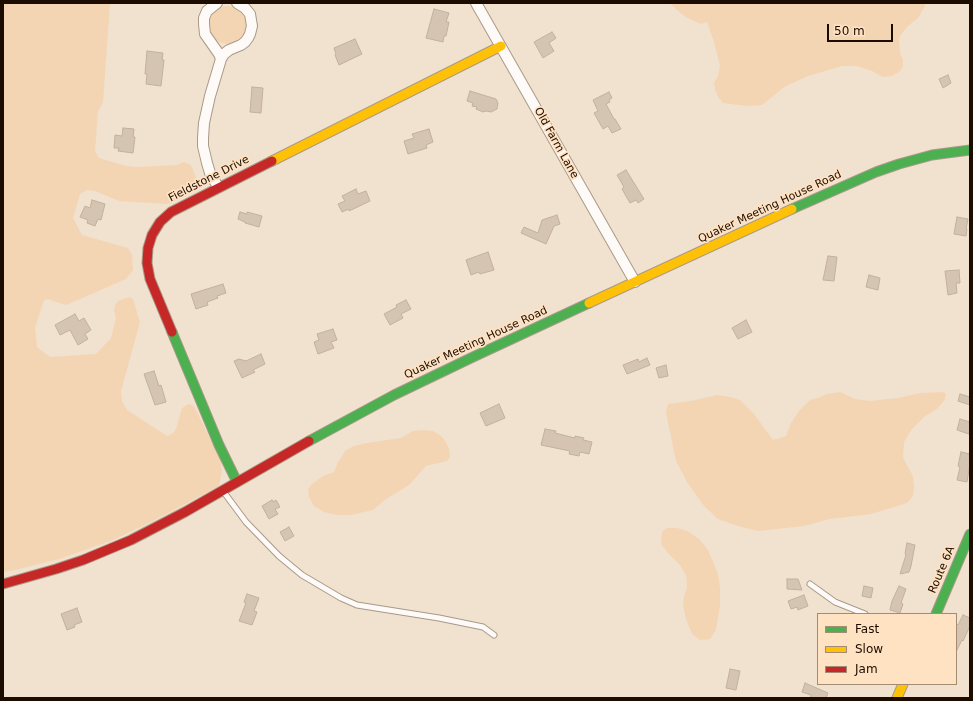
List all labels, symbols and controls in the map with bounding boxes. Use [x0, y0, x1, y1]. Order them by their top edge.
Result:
scale bar [829, 16, 895, 42]
text: 50 m [834, 24, 865, 38]
street label: Old Farm Lane [531, 105, 581, 181]
street label: Fieldstone Drive [166, 153, 252, 205]
street label: Quaker Meeting House Road [696, 168, 844, 246]
street label: Quaker Meeting House Road [402, 304, 550, 382]
street label: Route 6A [926, 544, 958, 596]
legend [817, 613, 957, 685]
text: Fast [855, 622, 879, 636]
text: Slow [855, 642, 883, 656]
text: Jam [855, 662, 878, 676]

